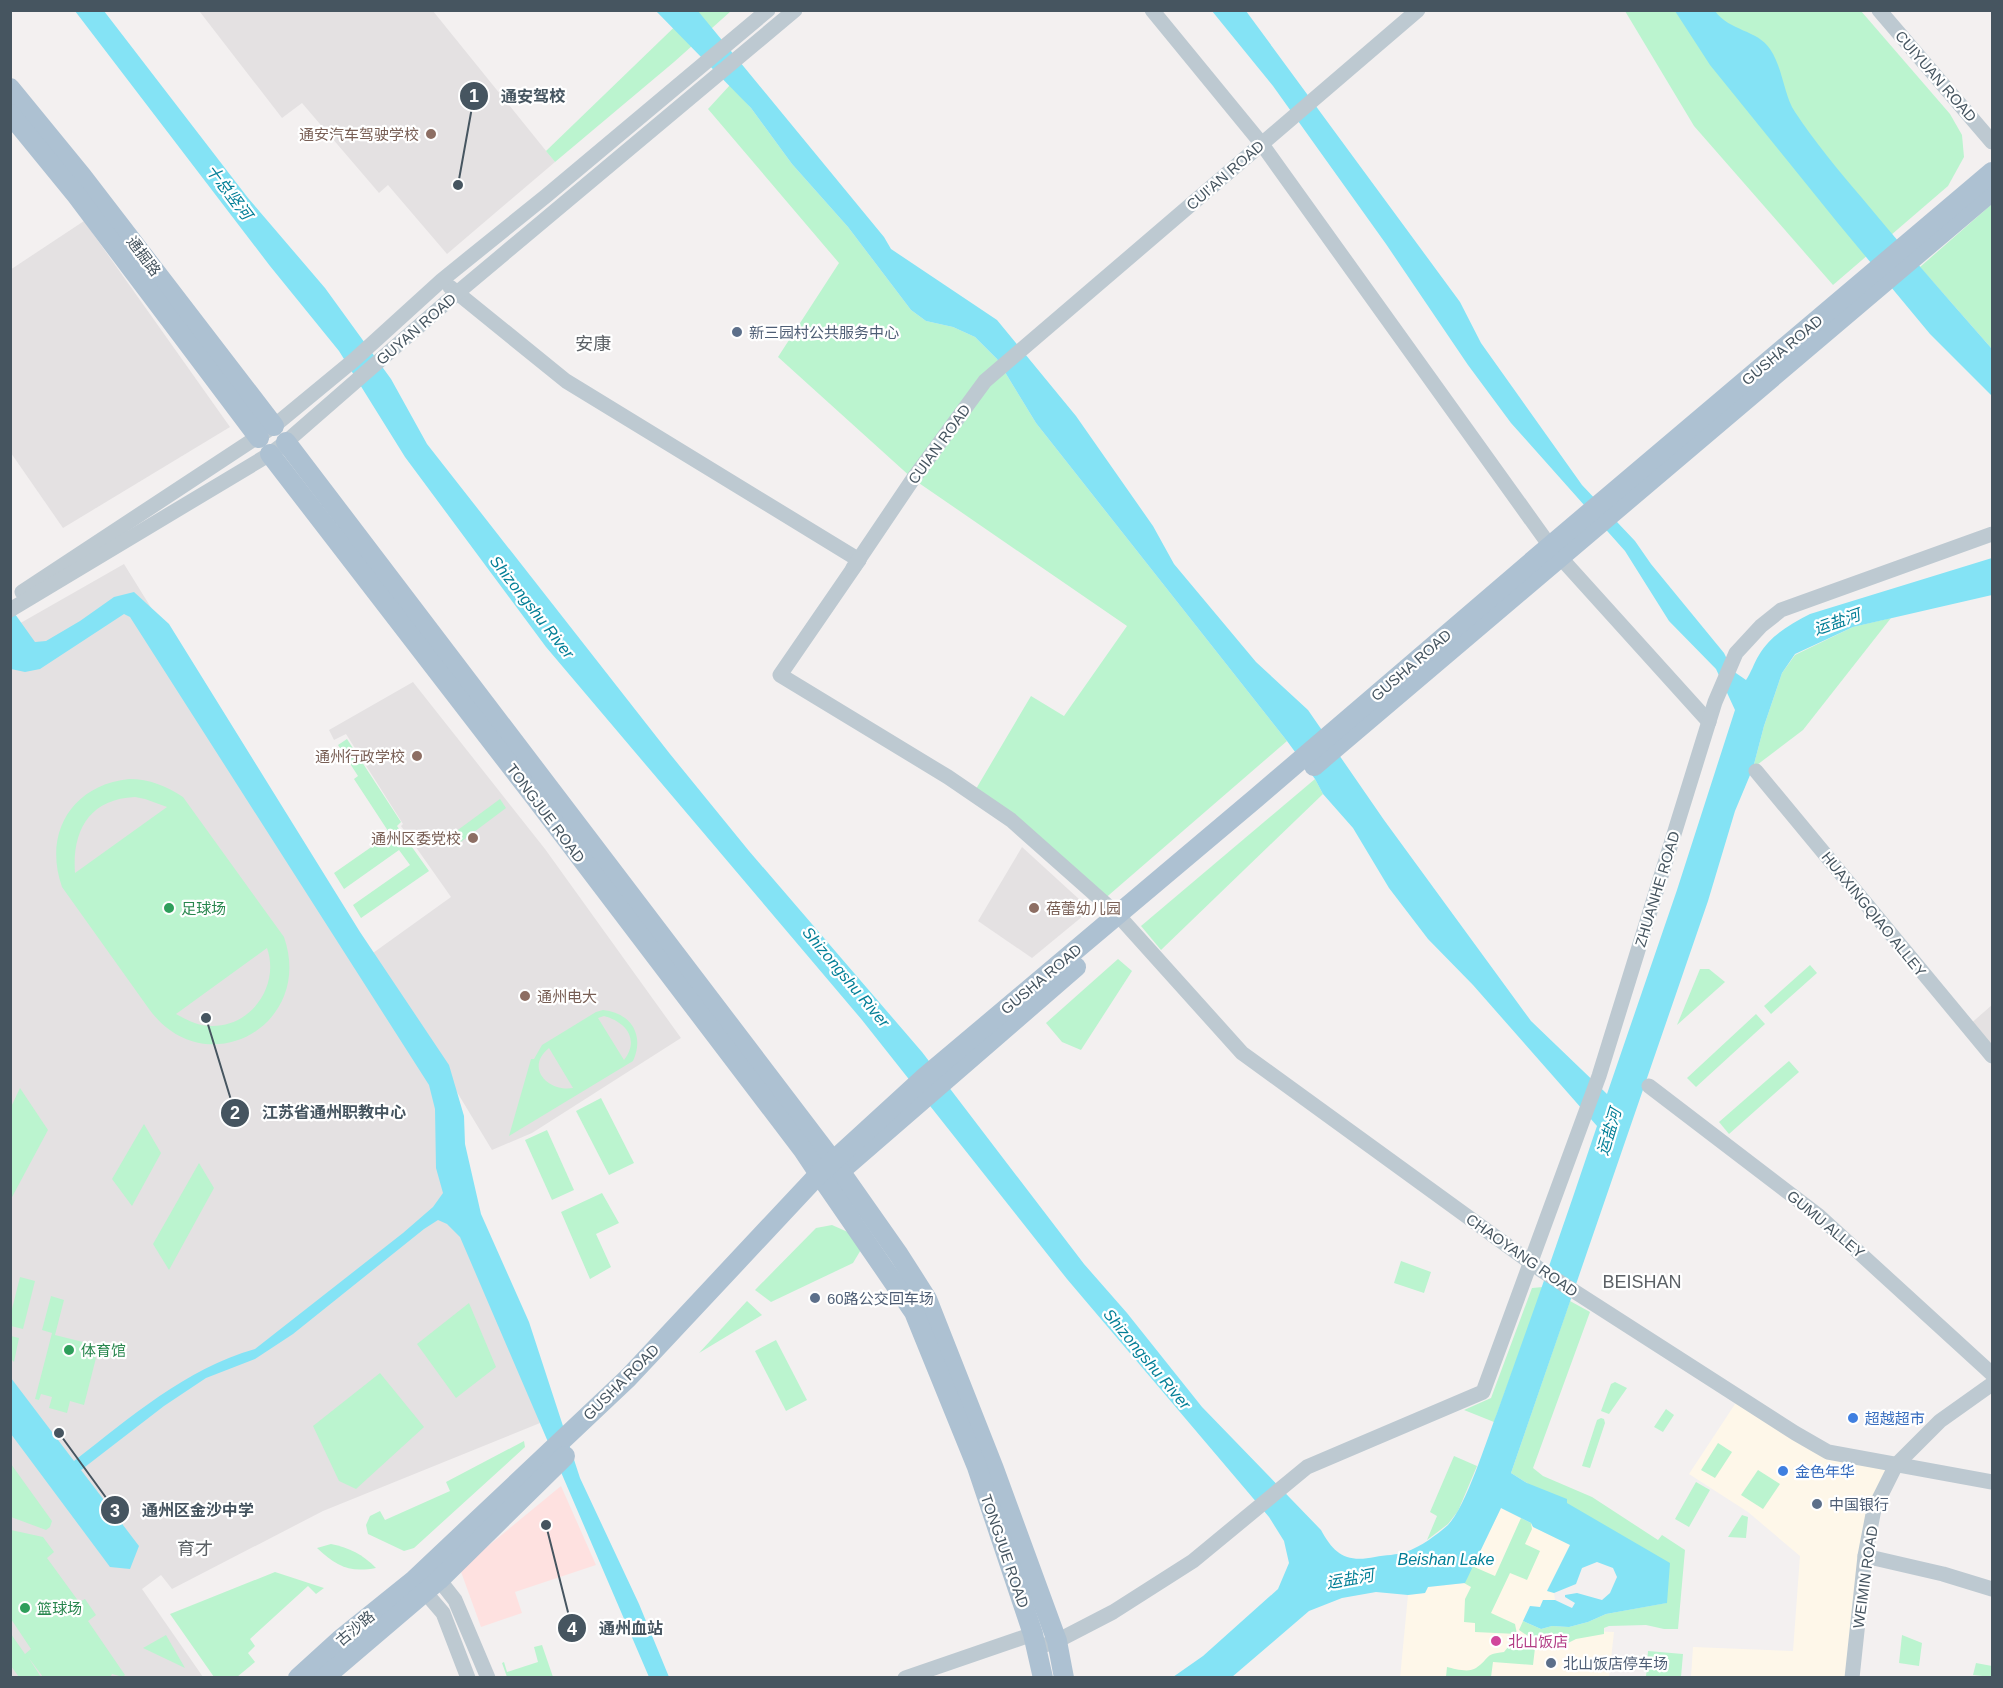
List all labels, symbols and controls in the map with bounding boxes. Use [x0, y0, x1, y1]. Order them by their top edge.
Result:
street label: CUIYUAN ROAD [1892, 27, 1980, 125]
callout: 通安驾校 [459, 79, 577, 113]
text: 1 [469, 86, 479, 106]
text: 通安驾校 [501, 87, 566, 105]
place label: 通安汽车驾驶学校 [299, 126, 419, 143]
marker: 通安汽车驾驶学校 [424, 127, 438, 141]
street label: CUI'AN ROAD [1183, 137, 1267, 213]
water label: 十总竖河 [203, 161, 257, 225]
street label: 通掘路 [124, 233, 164, 279]
street label: GUYAN ROAD [373, 290, 459, 368]
street label: GUSHA ROAD [1738, 311, 1826, 389]
place label: 新三园村公共服务中心 [749, 324, 899, 341]
marker: 新三园村公共服务中心 [730, 325, 744, 339]
district label: 安康 [575, 334, 611, 354]
street label: CUIAN ROAD [904, 401, 974, 487]
water label: Shizongshu River [487, 552, 578, 662]
water label: 运盐河 [1812, 605, 1865, 638]
street label: GUSHA ROAD [1368, 626, 1454, 704]
place label: 通州行政学校 [315, 748, 405, 765]
marker: 通州行政学校 [410, 749, 424, 763]
street label: TONGJUE ROAD [503, 760, 589, 866]
street label: ZHUANHE ROAD [1631, 829, 1683, 949]
place label: 通州区委党校 [371, 830, 461, 847]
marker: 通州区委党校 [466, 831, 480, 845]
street label: HUAXINGQIAO ALLEY [1818, 848, 1930, 980]
place label: 足球场 [181, 900, 226, 917]
place label: 蓓蕾幼儿园 [1046, 900, 1121, 917]
marker: 足球场 [162, 901, 176, 915]
marker: 蓓蕾幼儿园 [1027, 901, 1041, 915]
water label: Shizongshu River [799, 924, 893, 1031]
street label: GUSHA ROAD [997, 940, 1085, 1018]
place label: 通州电大 [537, 988, 597, 1005]
marker: 通州电大 [518, 989, 532, 1003]
callout: 江苏省通州职教中心 [220, 1096, 418, 1130]
text: 2 [230, 1103, 240, 1123]
text: 江苏省通州职教中心 [262, 1103, 406, 1121]
water label: 运盐河 [1594, 1104, 1625, 1157]
street label: GUMU ALLEY [1784, 1187, 1868, 1261]
street label: CHAOYANG ROAD [1463, 1210, 1581, 1300]
district label: BEISHAN [1602, 1272, 1682, 1292]
place label: 60路公交回车场 [827, 1290, 934, 1307]
marker: 60路公交回车场 [808, 1291, 822, 1305]
water label: Shizongshu River [1100, 1306, 1194, 1413]
street label: GUSHA ROAD [580, 1341, 662, 1423]
place label: 体育馆 [81, 1342, 126, 1359]
marker: 体育馆 [62, 1343, 76, 1357]
place label: 超越超市 [1865, 1410, 1925, 1427]
marker: 超越超市 [1846, 1411, 1860, 1425]
place label: 金色年华 [1795, 1463, 1855, 1480]
marker: 金色年华 [1776, 1464, 1790, 1478]
street label: TONGJUE ROAD [978, 1492, 1032, 1610]
callout: 通州区金沙中学 [100, 1493, 266, 1527]
place label: 中国银行 [1829, 1496, 1889, 1513]
marker: 中国银行 [1810, 1497, 1824, 1511]
text: 3 [110, 1501, 120, 1521]
text: 通州区金沙中学 [142, 1501, 254, 1519]
street label: WEIMIN ROAD [1849, 1524, 1881, 1629]
district label: 育才 [177, 1539, 213, 1559]
water label: Beishan Lake [1398, 1551, 1495, 1568]
water label: 运盐河 [1325, 1566, 1378, 1592]
place label: 篮球场 [37, 1600, 82, 1617]
marker: 篮球场 [18, 1601, 32, 1615]
street label: 古沙路 [332, 1607, 378, 1649]
callout: 通州血站 [557, 1611, 675, 1645]
text: 4 [567, 1619, 577, 1639]
text: 通州血站 [599, 1619, 663, 1637]
place label: 北山饭店 [1508, 1633, 1568, 1650]
marker: 北山饭店 [1489, 1634, 1503, 1648]
place label: 北山饭店停车场 [1563, 1655, 1668, 1672]
marker: 北山饭店停车场 [1544, 1656, 1558, 1670]

